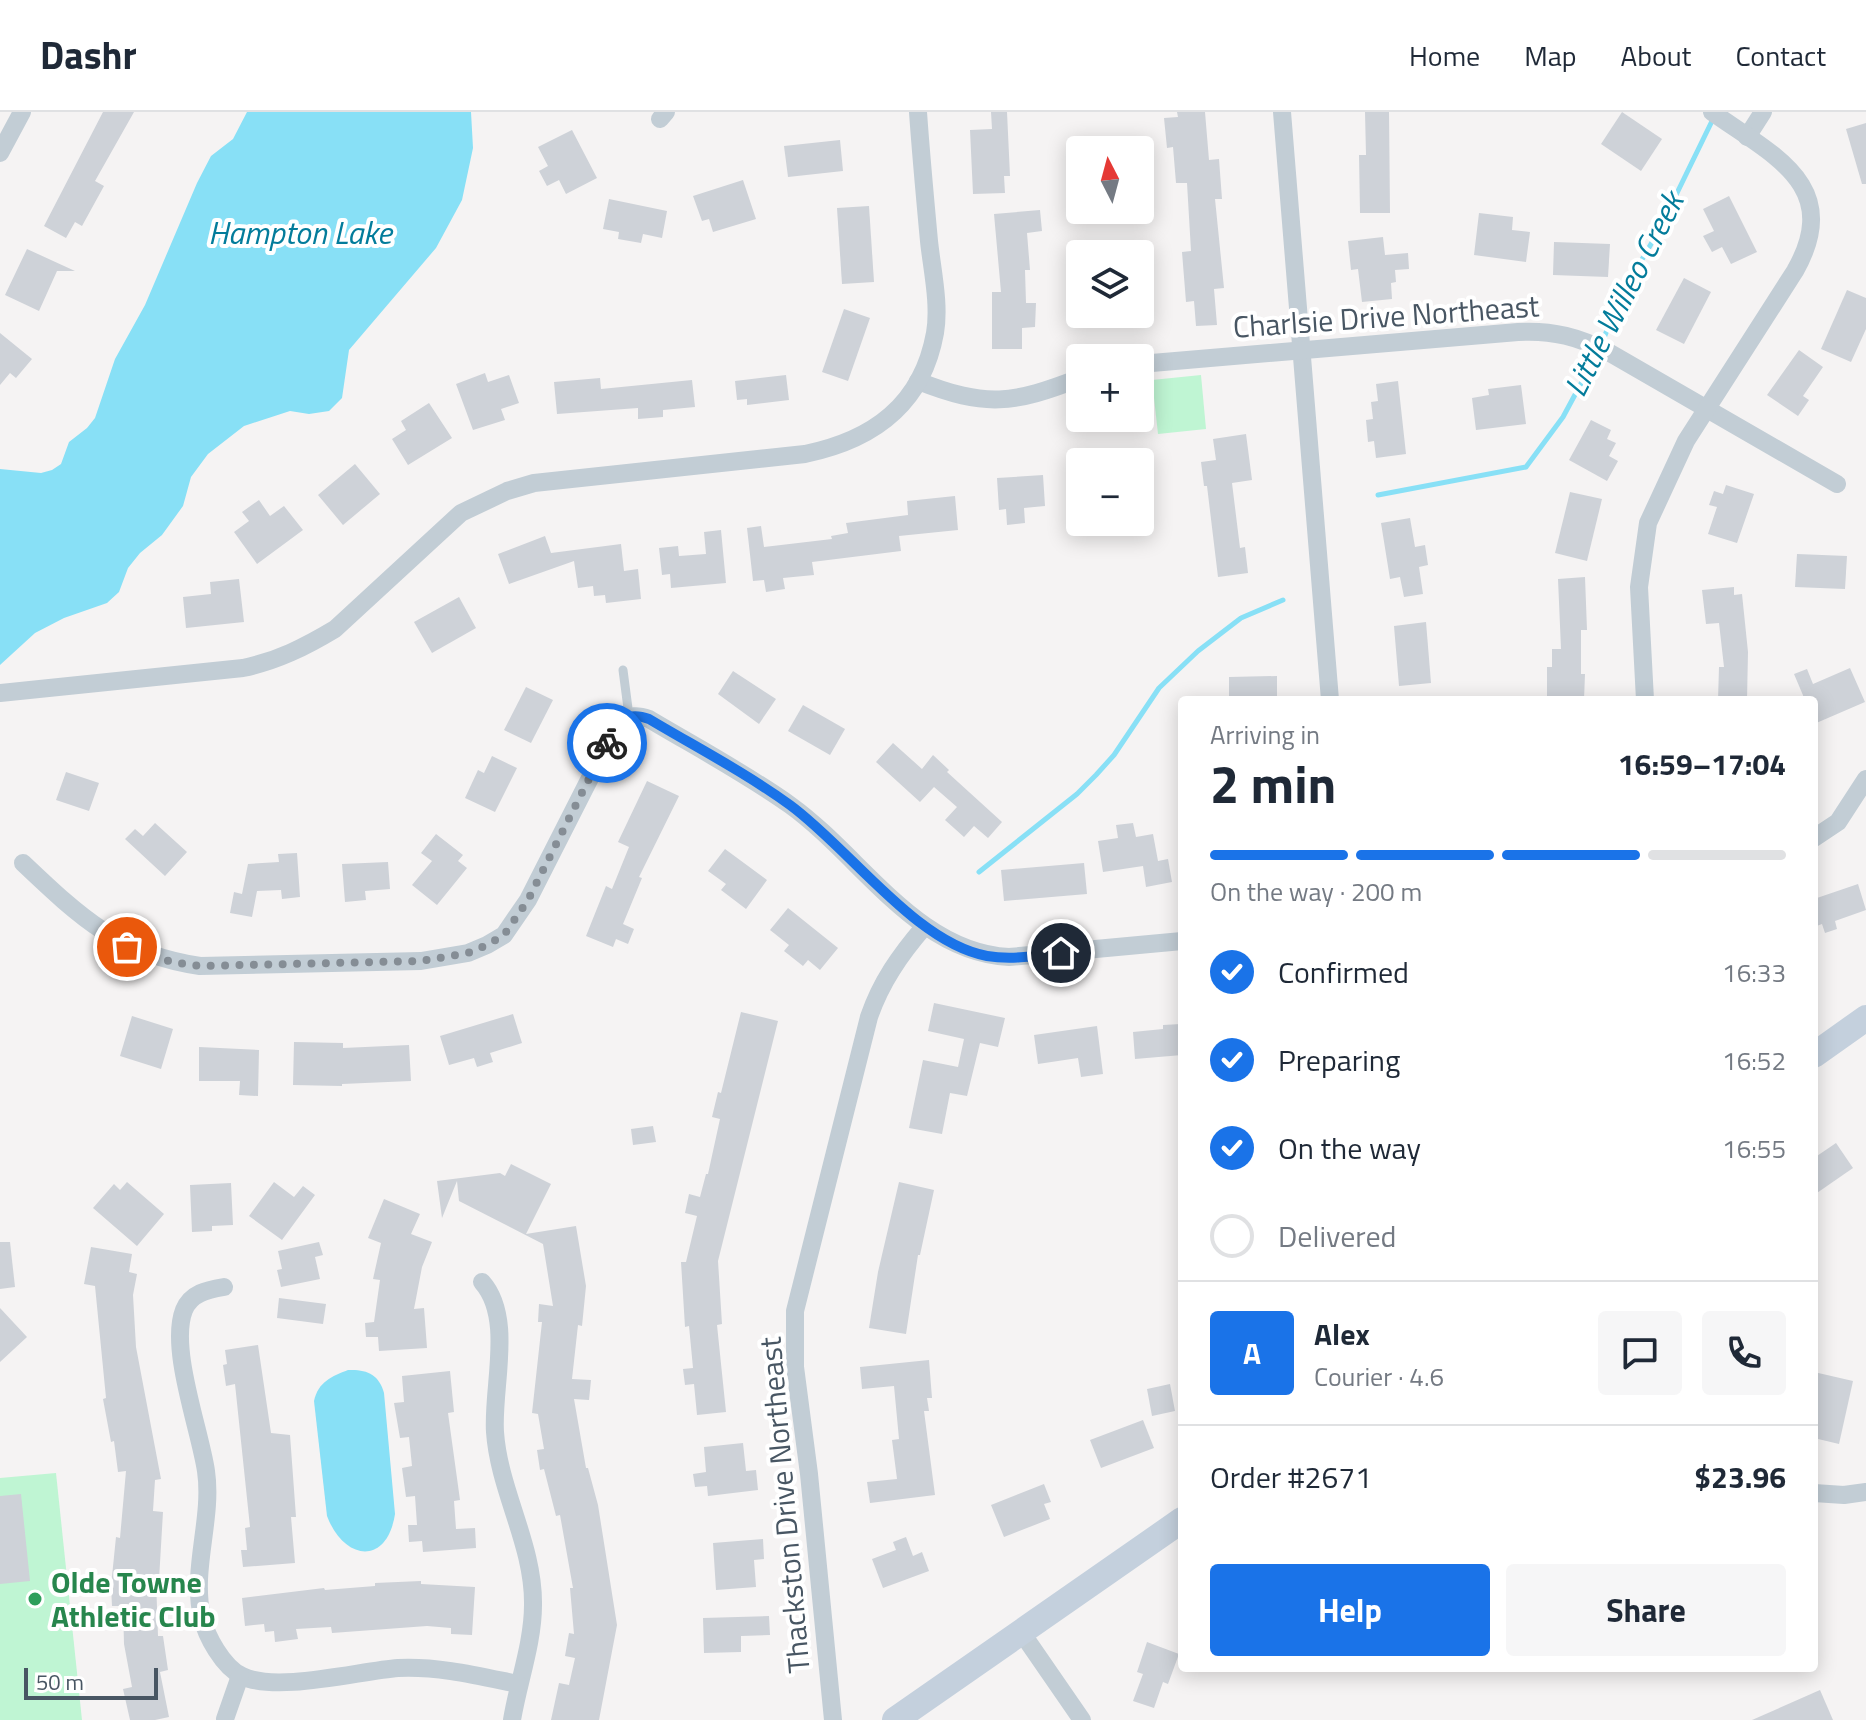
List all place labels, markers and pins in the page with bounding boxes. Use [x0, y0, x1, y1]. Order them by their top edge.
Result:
pin [93, 913, 161, 981]
pin [1027, 919, 1095, 987]
place label: Olde Towne Athletic Club [51, 1559, 216, 1639]
marker: Olde Towne Athletic Club [26, 1590, 44, 1608]

